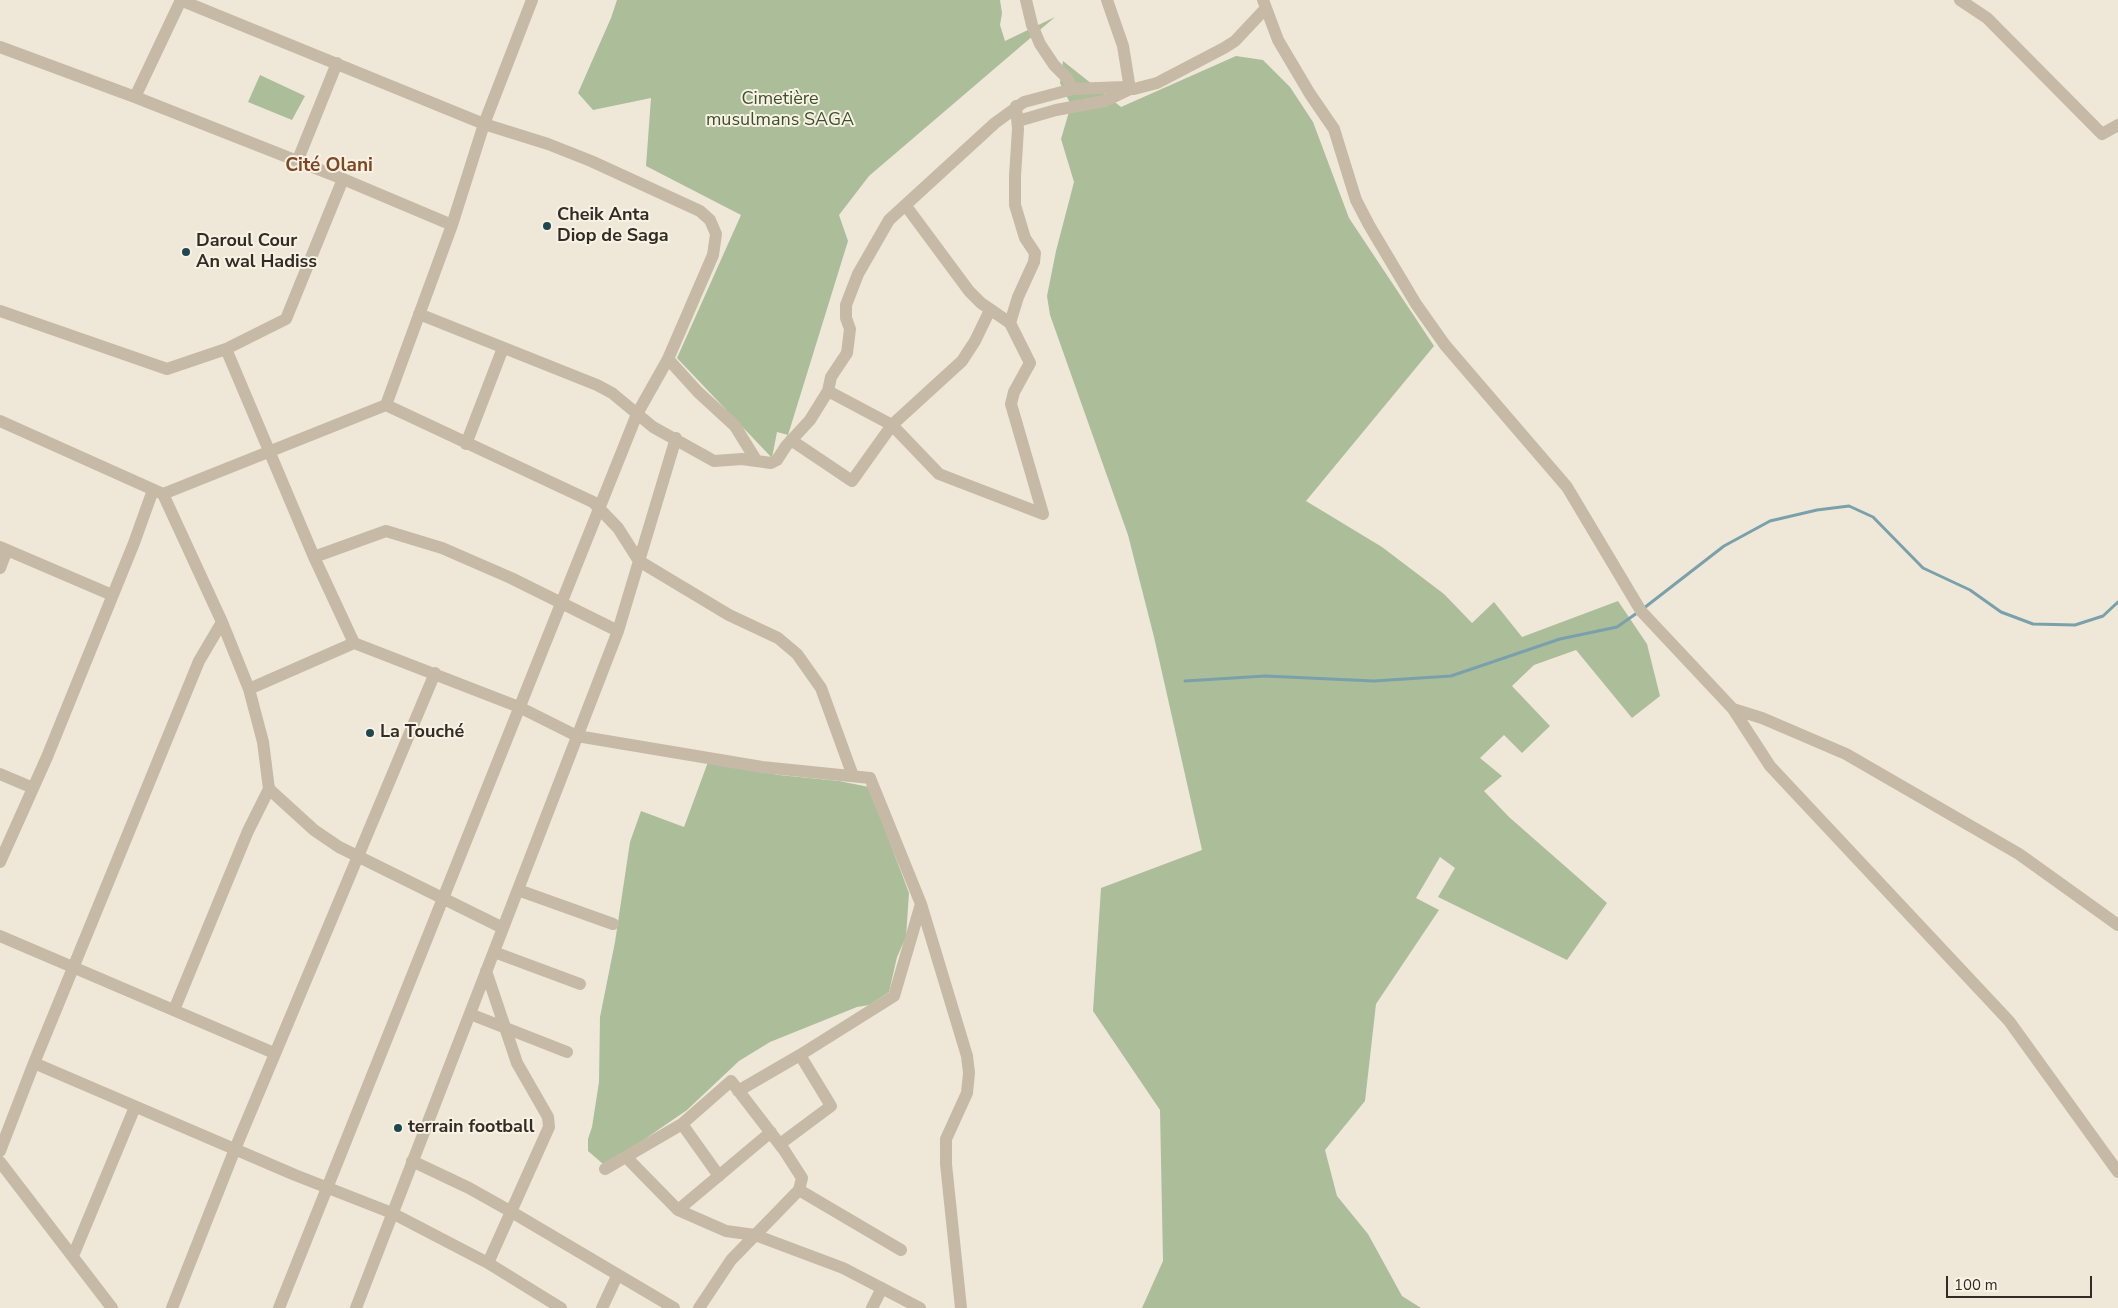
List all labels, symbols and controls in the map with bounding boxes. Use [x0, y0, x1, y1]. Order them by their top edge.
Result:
park label: Cimetière musulmans SAGA [706, 89, 854, 132]
district label: Cité Olani [285, 155, 373, 177]
place label: Cheik Anta Diop de Saga [557, 205, 669, 248]
marker: Cheik Anta Diop de Saga [541, 220, 553, 232]
place label: Daroul Cour An wal Hadiss [196, 231, 317, 274]
marker: Daroul Cour An wal Hadiss [180, 246, 192, 258]
place label: La Touché [380, 722, 464, 744]
marker: La Touché [364, 727, 376, 739]
place label: terrain football [408, 1117, 534, 1139]
marker: terrain football [392, 1122, 404, 1134]
scale bar [1948, 1266, 2094, 1298]
text: 100 m [1954, 1275, 1998, 1295]

